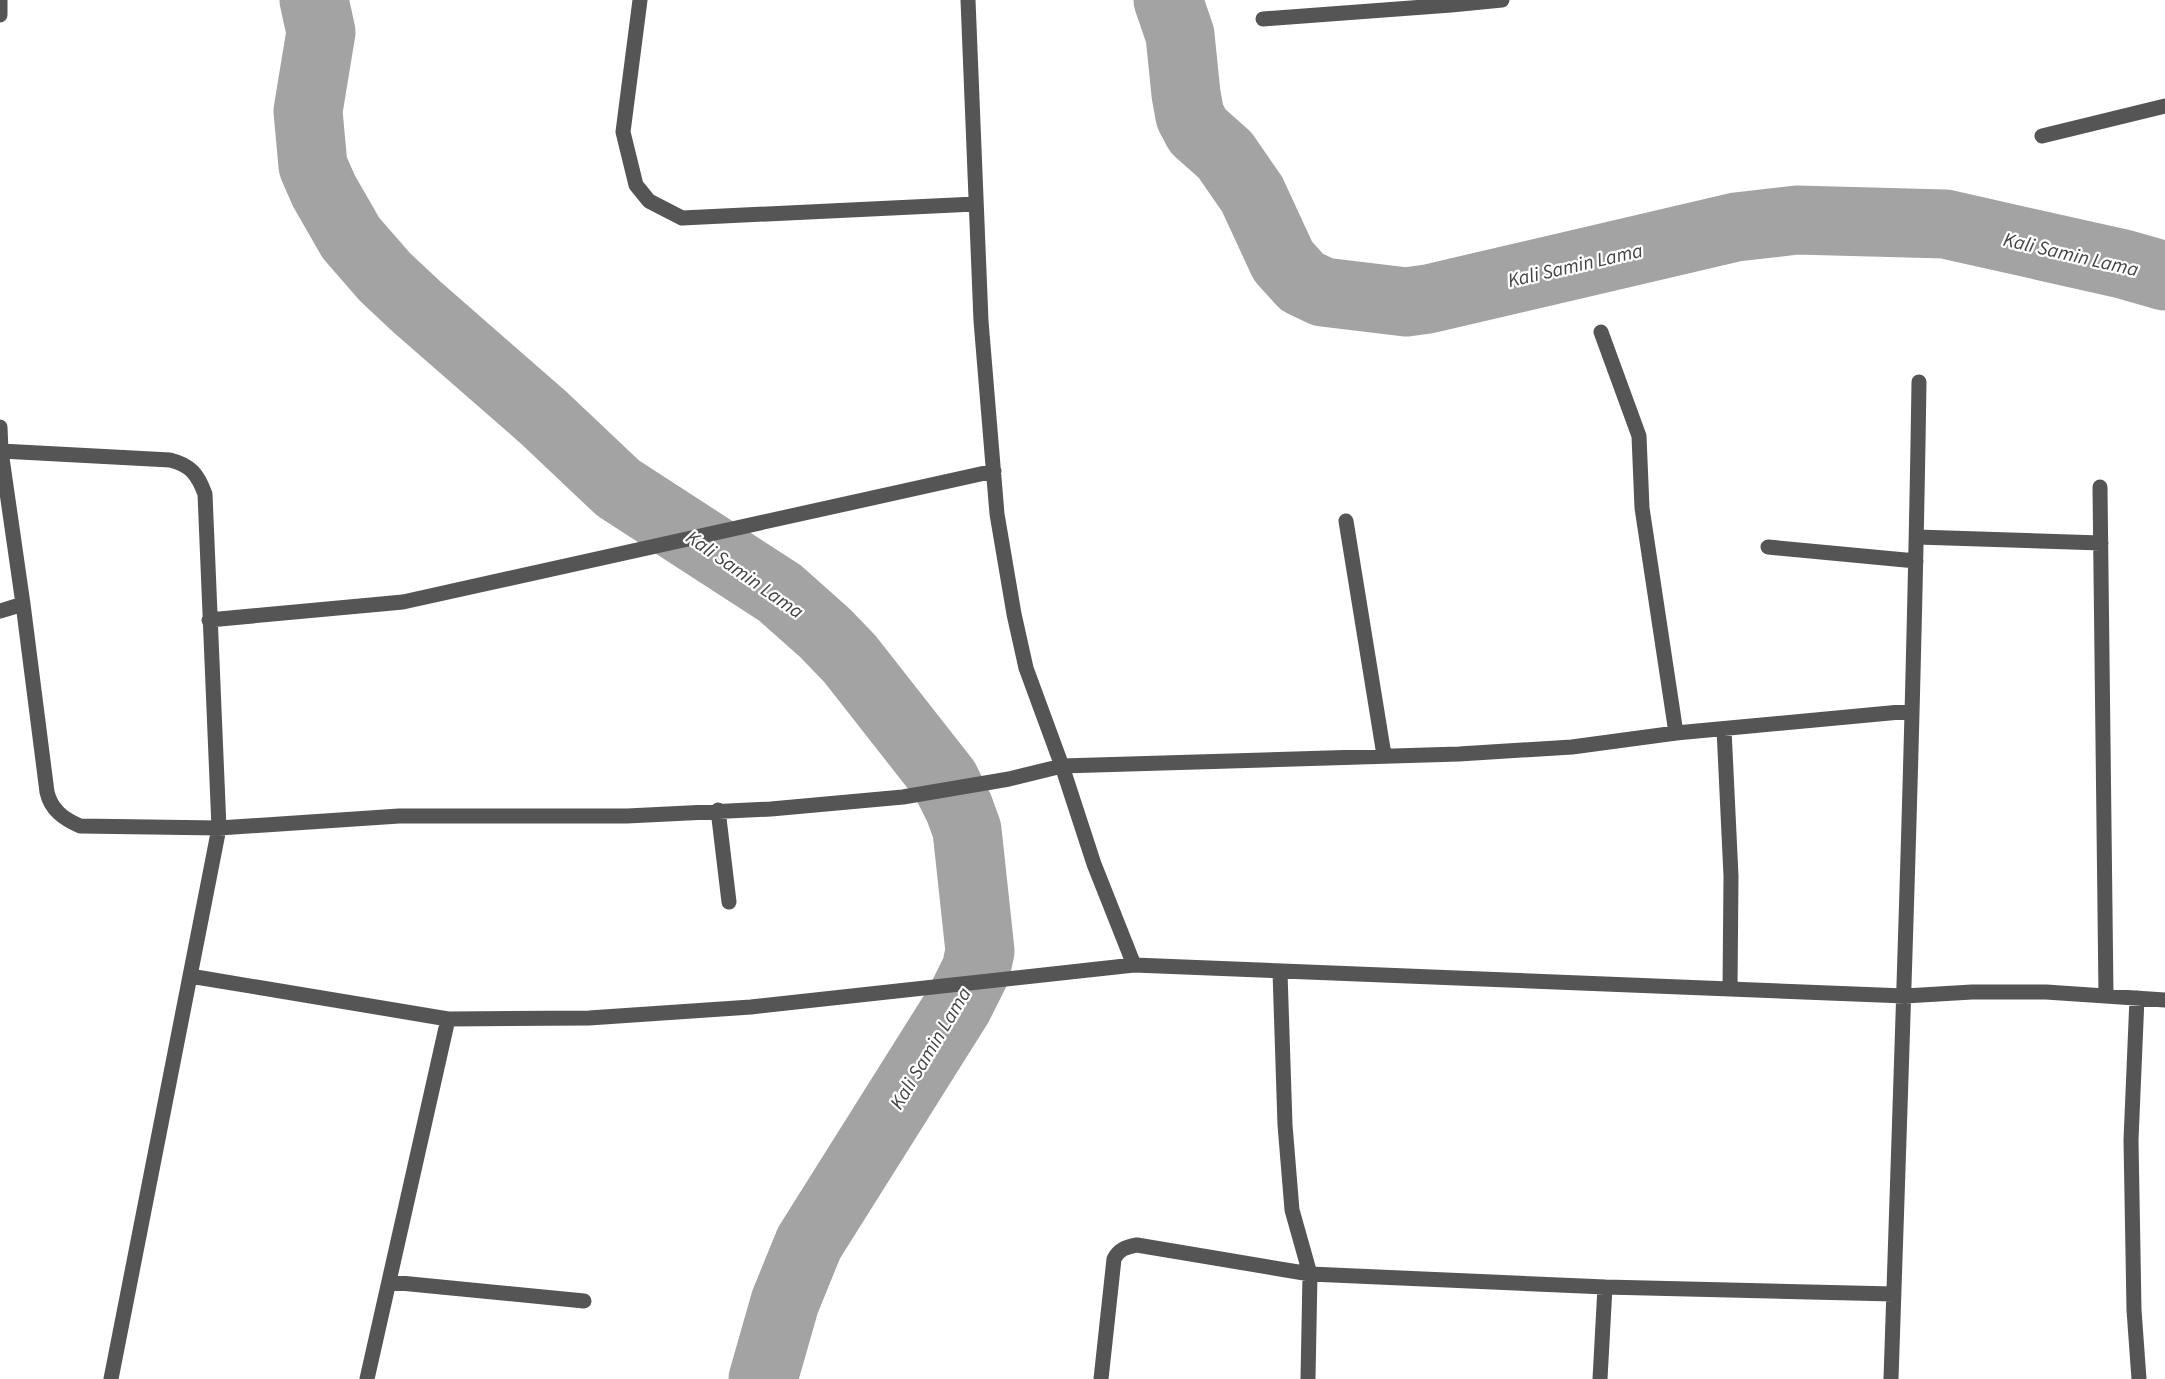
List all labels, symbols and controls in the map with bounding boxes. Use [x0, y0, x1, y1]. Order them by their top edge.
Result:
water label: Kali Samin Lama [2000, 226, 2141, 284]
water label: Kali Samin Lama [1505, 237, 1646, 295]
water label: Kali Samin Lama [680, 524, 809, 626]
water label: Kali Samin Lama [883, 982, 978, 1115]

